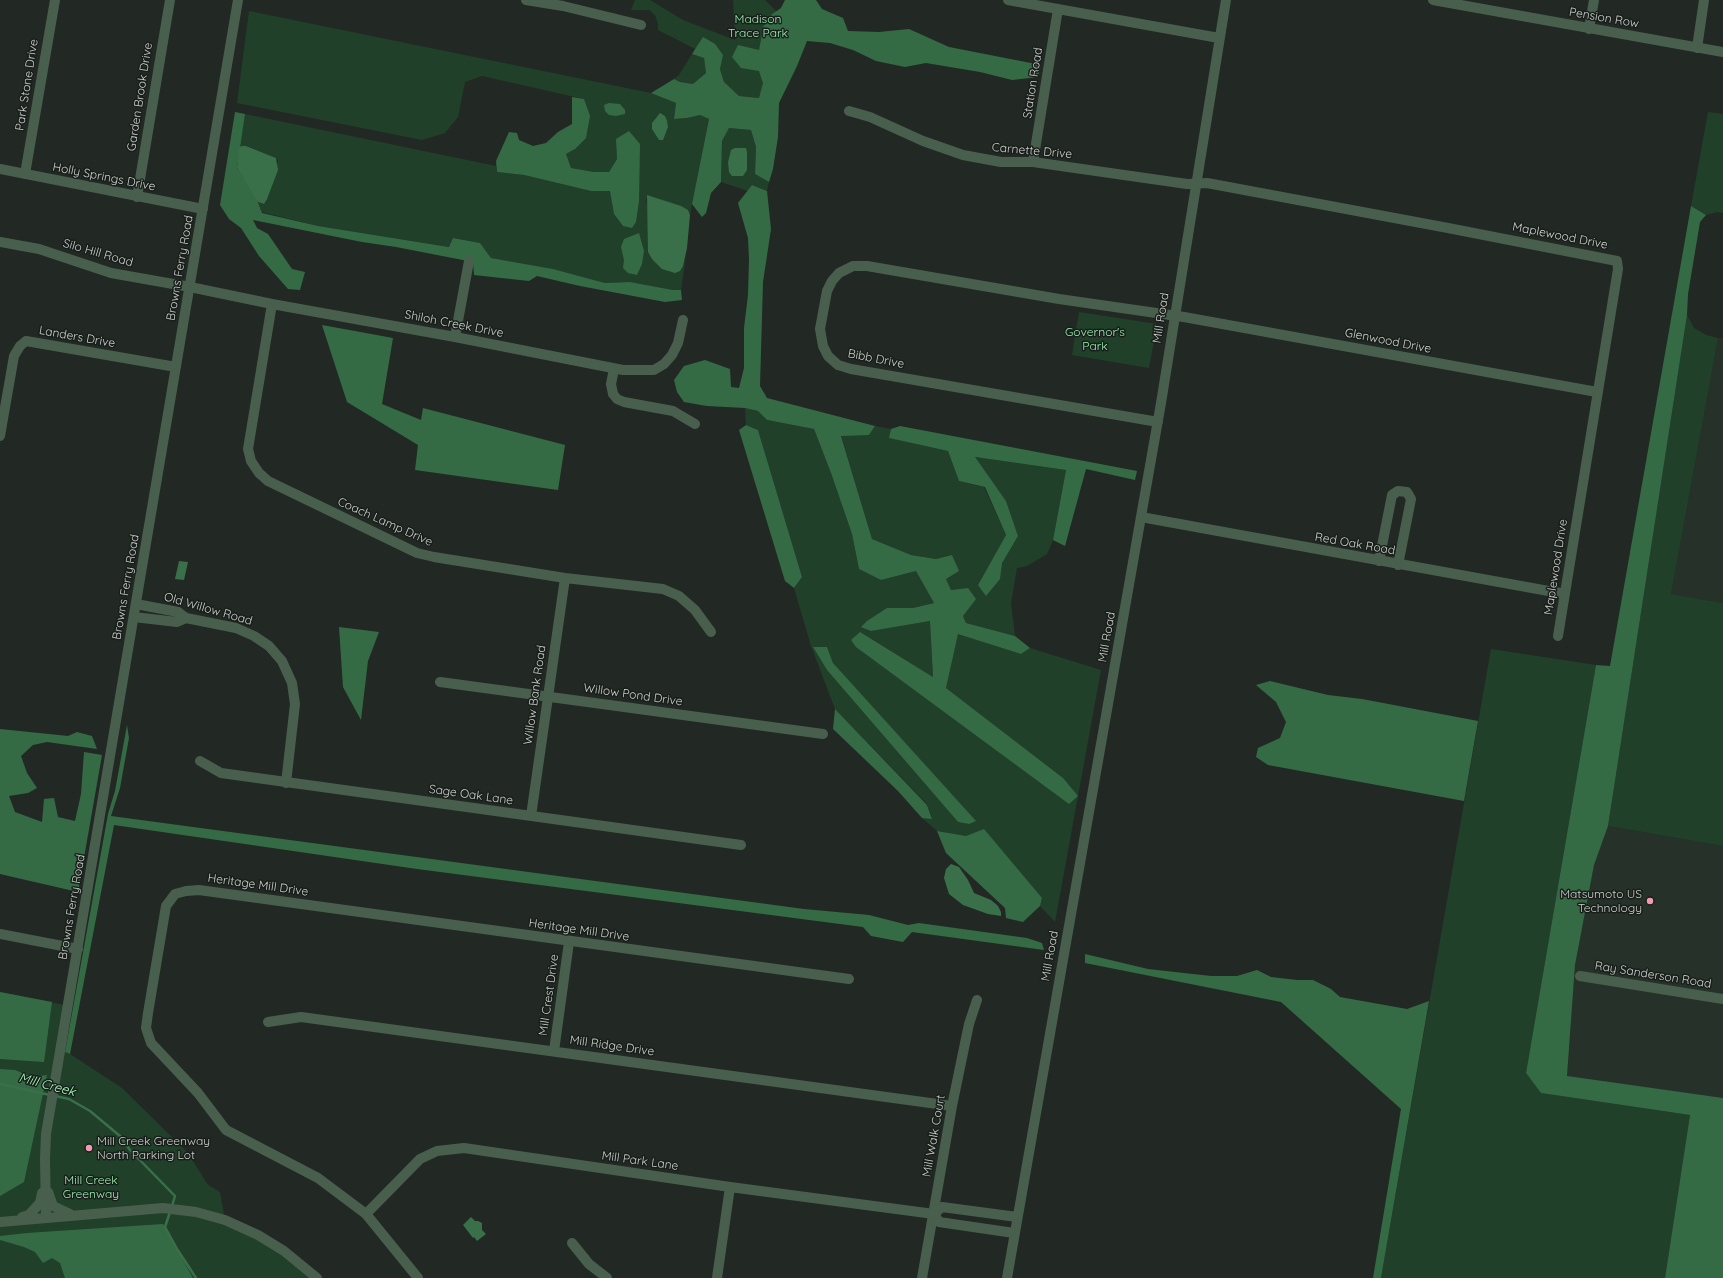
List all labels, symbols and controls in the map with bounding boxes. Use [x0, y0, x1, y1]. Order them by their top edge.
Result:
street label: Pension Row [1568, 5, 1640, 31]
park label: Madison Trace Park [728, 12, 788, 40]
street label: Park Stone Drive [13, 38, 41, 132]
street label: Garden Brook Drive [124, 42, 156, 152]
street label: Station Road [1020, 46, 1046, 120]
street label: Carnette Drive [991, 140, 1073, 162]
street label: Holly Springs Drive [51, 160, 157, 194]
street label: Browns Ferry Road [164, 214, 196, 322]
street label: Maplewood Drive [1511, 220, 1609, 252]
street label: Silo Hill Road [61, 236, 135, 270]
street label: Mill Road [1150, 292, 1172, 344]
street label: Shiloh Creek Drive [403, 307, 505, 341]
street label: Landers Drive [38, 323, 116, 351]
park label: Governor's Park [1065, 325, 1125, 353]
street label: Glenwood Drive [1344, 326, 1432, 356]
street label: Bibb Drive [847, 346, 905, 372]
street label: Coach Lamp Drive [335, 495, 435, 549]
street label: Maplewood Drive [1541, 518, 1571, 616]
street label: Red Oak Road [1314, 530, 1396, 558]
street label: Browns Ferry Road [110, 533, 142, 641]
street label: Old Willow Road [162, 590, 254, 628]
street label: Mill Road [1095, 611, 1119, 663]
street label: Willow Bank Road [521, 644, 549, 746]
street label: Willow Pond Drive [583, 681, 683, 709]
street label: Sage Oak Lane [428, 782, 514, 808]
street label: Browns Ferry Road [56, 853, 88, 961]
street label: Heritage Mill Drive [207, 871, 309, 899]
place label: Matsumoto US Technology [1560, 887, 1642, 915]
marker: Matsumoto US Technology [1645, 896, 1655, 906]
street label: Heritage Mill Drive [528, 916, 630, 944]
street label: Mill Road [1038, 930, 1062, 982]
street label: Mill Crest Drive [536, 953, 562, 1037]
street label: Ray Sanderson Road [1594, 959, 1712, 991]
street label: Mill Ridge Drive [569, 1033, 655, 1059]
water label: Mill Creek [17, 1070, 77, 1100]
street label: Mill Walk Court [920, 1094, 948, 1178]
place label: Mill Creek Greenway North Parking Lot [97, 1134, 210, 1162]
marker: Mill Creek Greenway North Parking Lot [84, 1143, 94, 1153]
street label: Mill Park Lane [601, 1148, 679, 1174]
park label: Mill Creek Greenway [63, 1173, 119, 1201]

